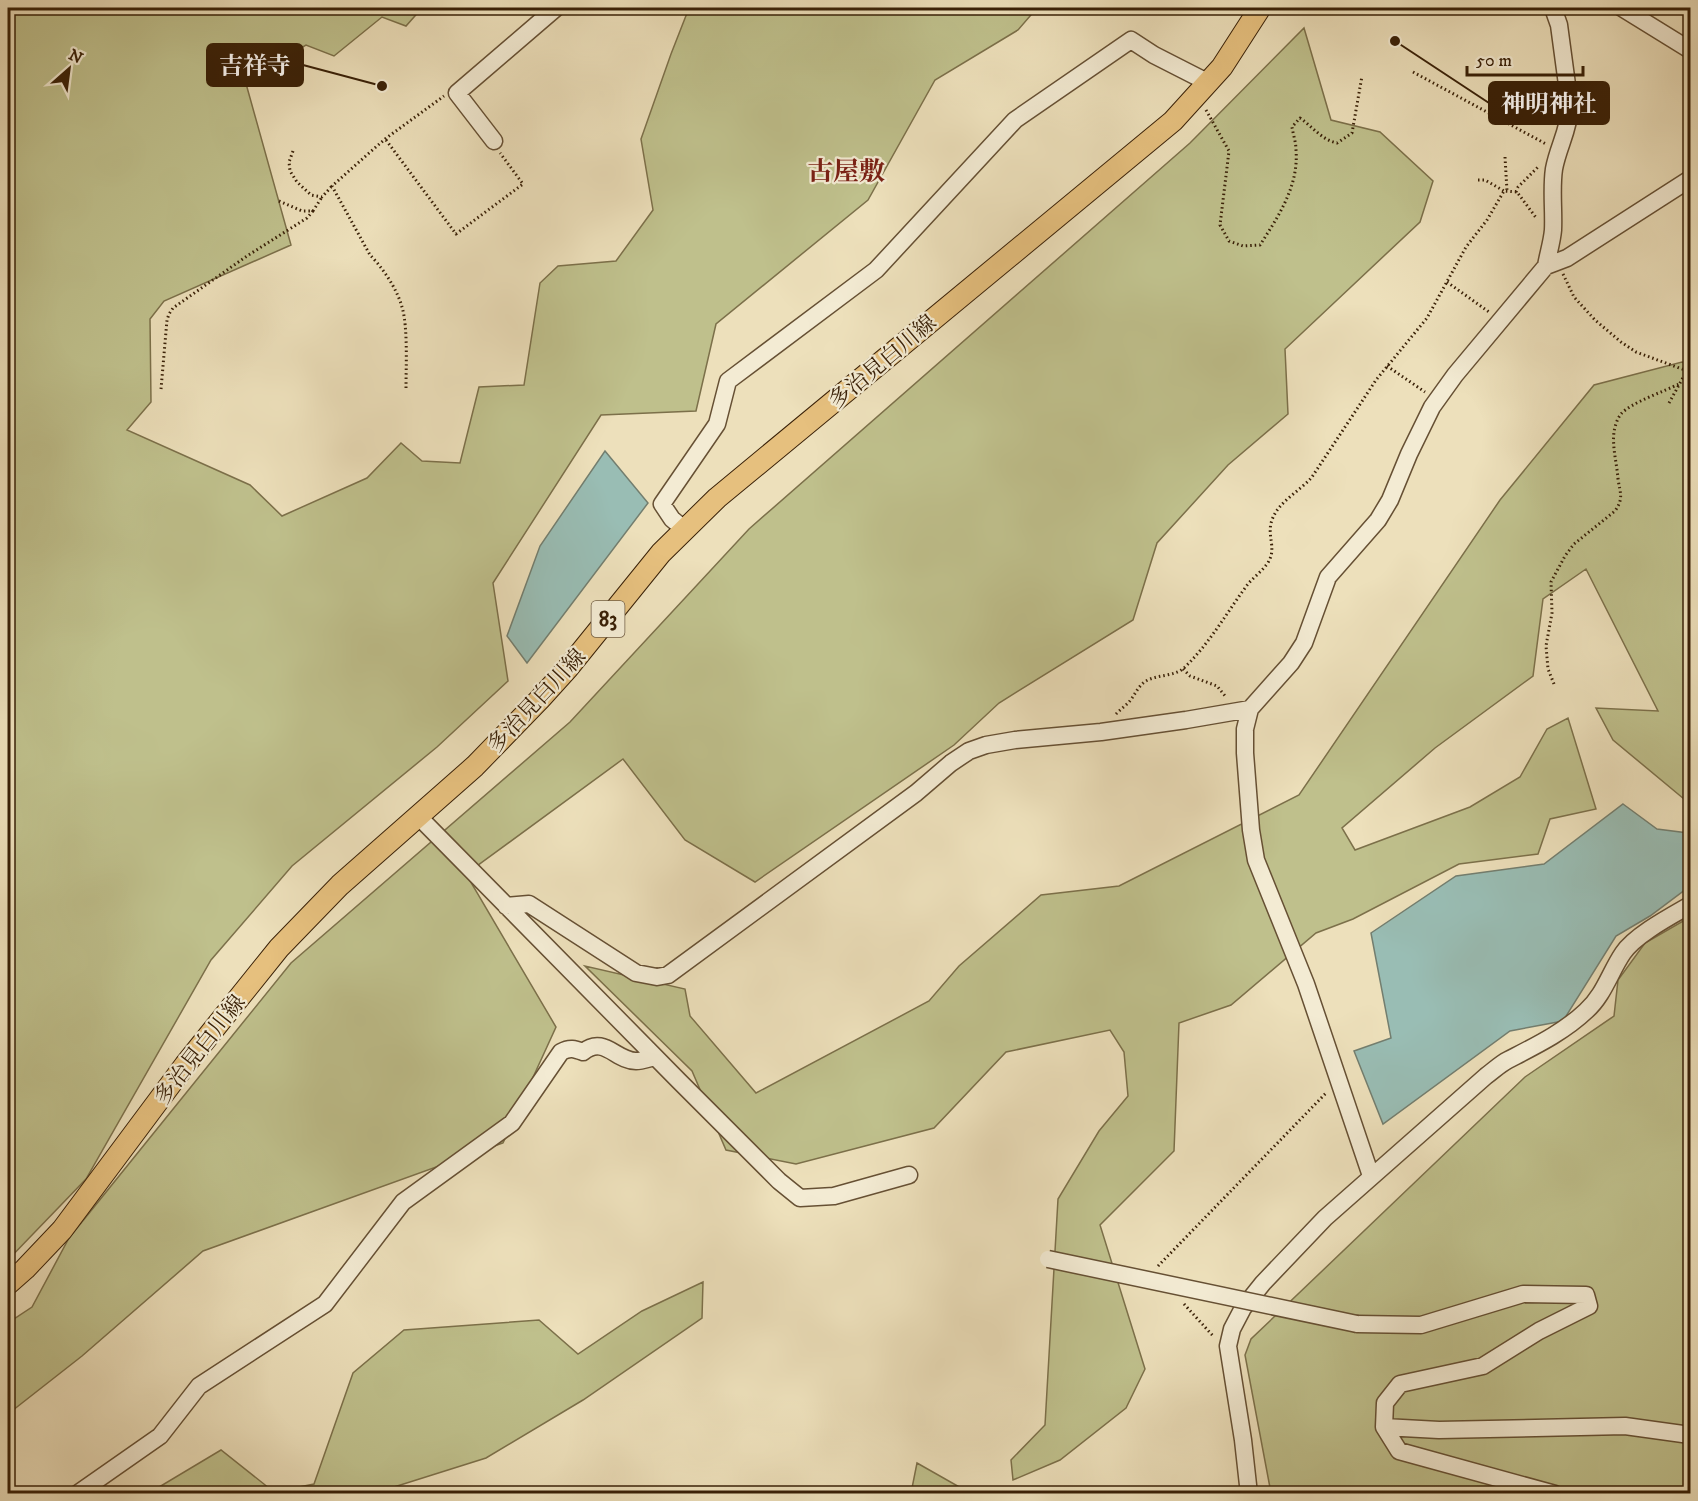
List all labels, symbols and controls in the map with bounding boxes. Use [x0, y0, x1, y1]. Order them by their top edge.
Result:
north arrow [39, 39, 99, 99]
scale bar [1467, 39, 1582, 77]
callout: 吉祥寺 [207, 44, 303, 86]
text: N [65, 45, 86, 69]
text: 50 m [1476, 50, 1512, 72]
text: 吉祥寺 [219, 52, 291, 82]
callout: 神明神社 [1489, 82, 1609, 124]
text: 神明神社 [1501, 90, 1597, 120]
district label: 古屋敷 [807, 156, 885, 189]
street label: 多治見白川線 [824, 309, 942, 415]
road number: 83 [592, 601, 624, 637]
street label: 多治見白川線 [482, 644, 592, 759]
street label: 多治見白川線 [149, 990, 251, 1110]

